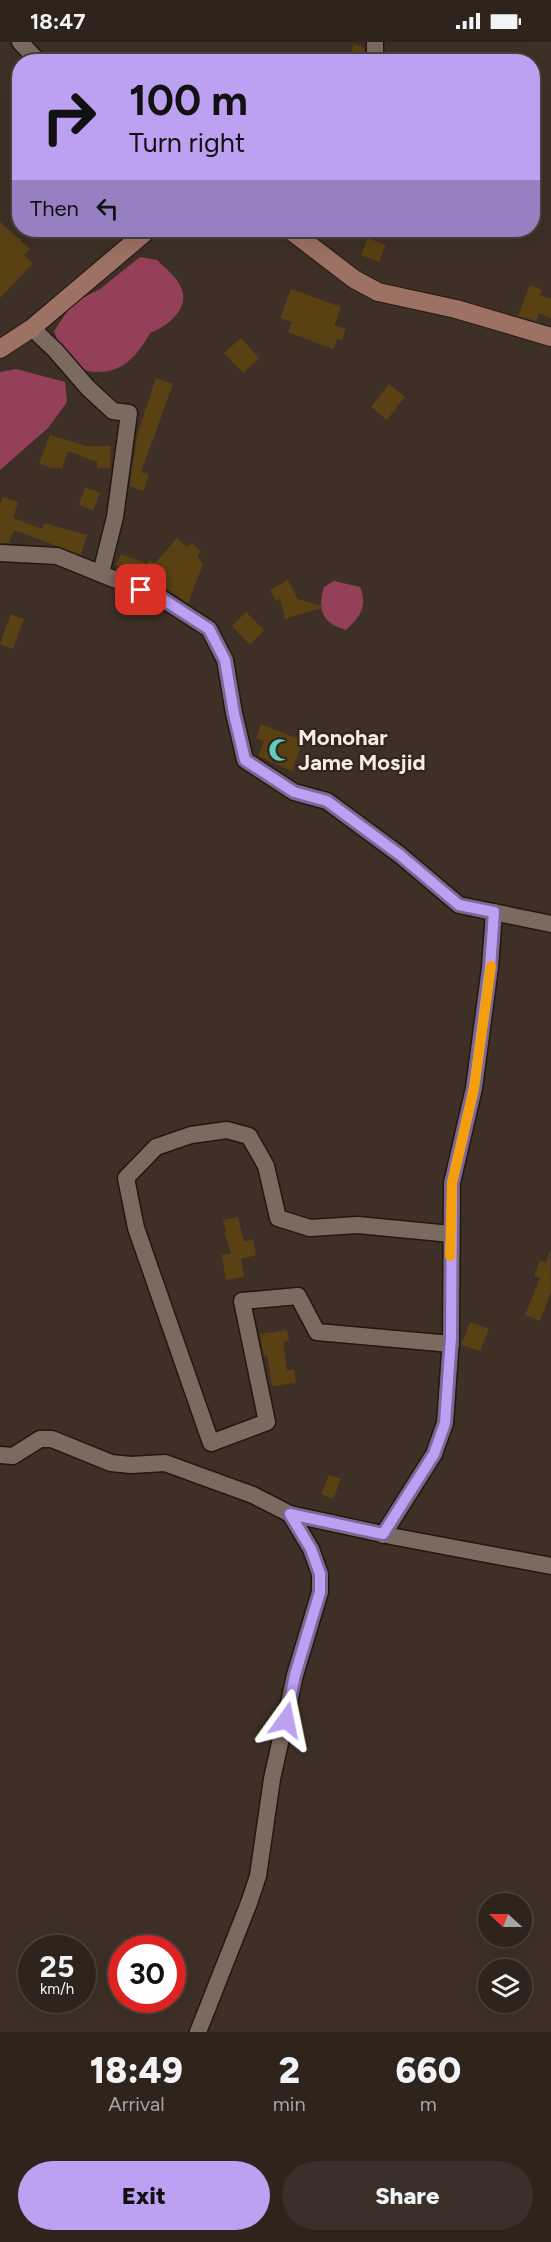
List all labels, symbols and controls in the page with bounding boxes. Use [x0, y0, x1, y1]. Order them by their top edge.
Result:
text: 18:47 [30, 8, 86, 35]
text: 100 m [129, 75, 248, 126]
icon: right [30, 78, 108, 156]
text: Turn right [129, 126, 245, 159]
icon: left [91, 192, 124, 225]
text: Then [30, 195, 79, 222]
pin [115, 564, 166, 615]
icon: arrive [124, 573, 157, 606]
place label: Monohar Jame Mosjid [298, 724, 426, 776]
mosque icon: Monohar Jame Mosjid [267, 737, 293, 763]
position arrow [254, 1688, 318, 1752]
north arrow [478, 1893, 532, 1947]
map controls [478, 1893, 532, 2013]
speed limit sign: 30 [108, 1935, 186, 2013]
text: 25 [40, 1948, 74, 1985]
button: layers [478, 1959, 532, 2013]
text: km/h [40, 1980, 74, 1998]
text: 18:49 [90, 2049, 183, 2092]
text: 2 [279, 2049, 300, 2092]
text: 660 [395, 2049, 461, 2092]
text: Arrival [108, 2092, 165, 2116]
text: min [273, 2092, 306, 2116]
text: m [420, 2092, 437, 2116]
button: Exit [18, 2161, 270, 2230]
button: Share [282, 2161, 533, 2230]

